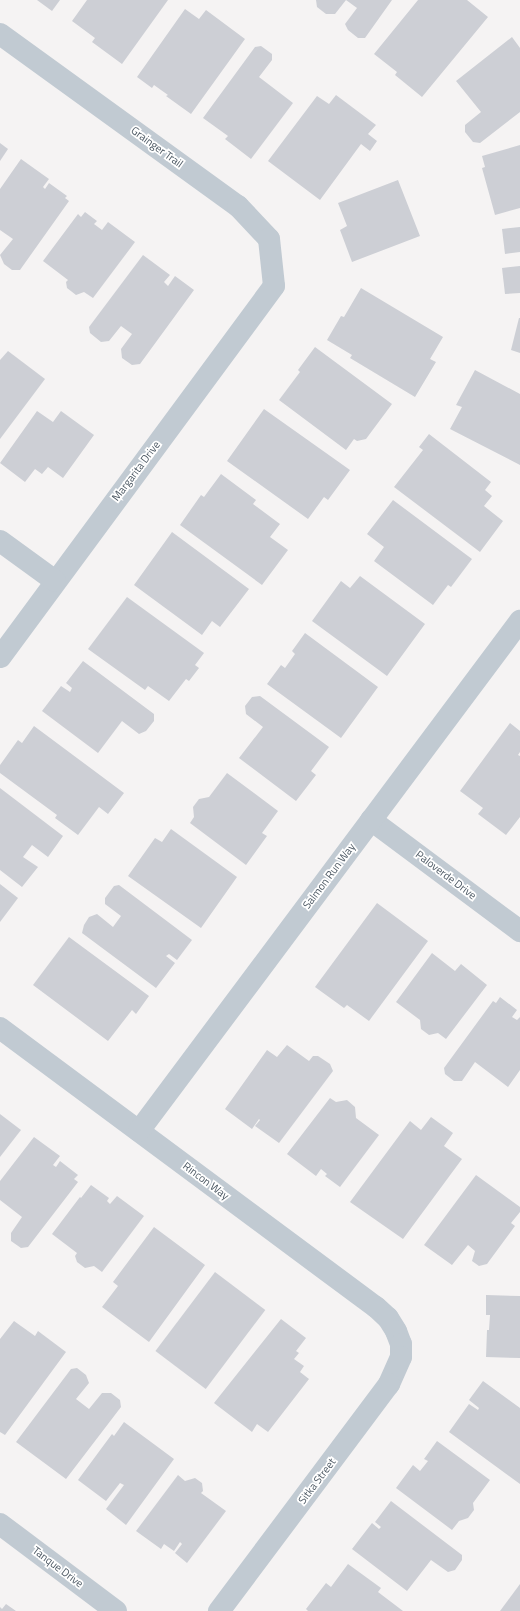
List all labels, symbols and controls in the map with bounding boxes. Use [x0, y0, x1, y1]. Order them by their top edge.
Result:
street label: Grainger Trail [128, 124, 186, 170]
street label: Margarita Drive [109, 438, 163, 504]
street label: Salmon Run Way [300, 841, 358, 911]
street label: Paloverde Drive [413, 848, 479, 902]
street label: Rincon Way [180, 1159, 232, 1203]
street label: Sitka Street [296, 1456, 338, 1506]
street label: Tanque Drive [30, 1544, 86, 1590]

